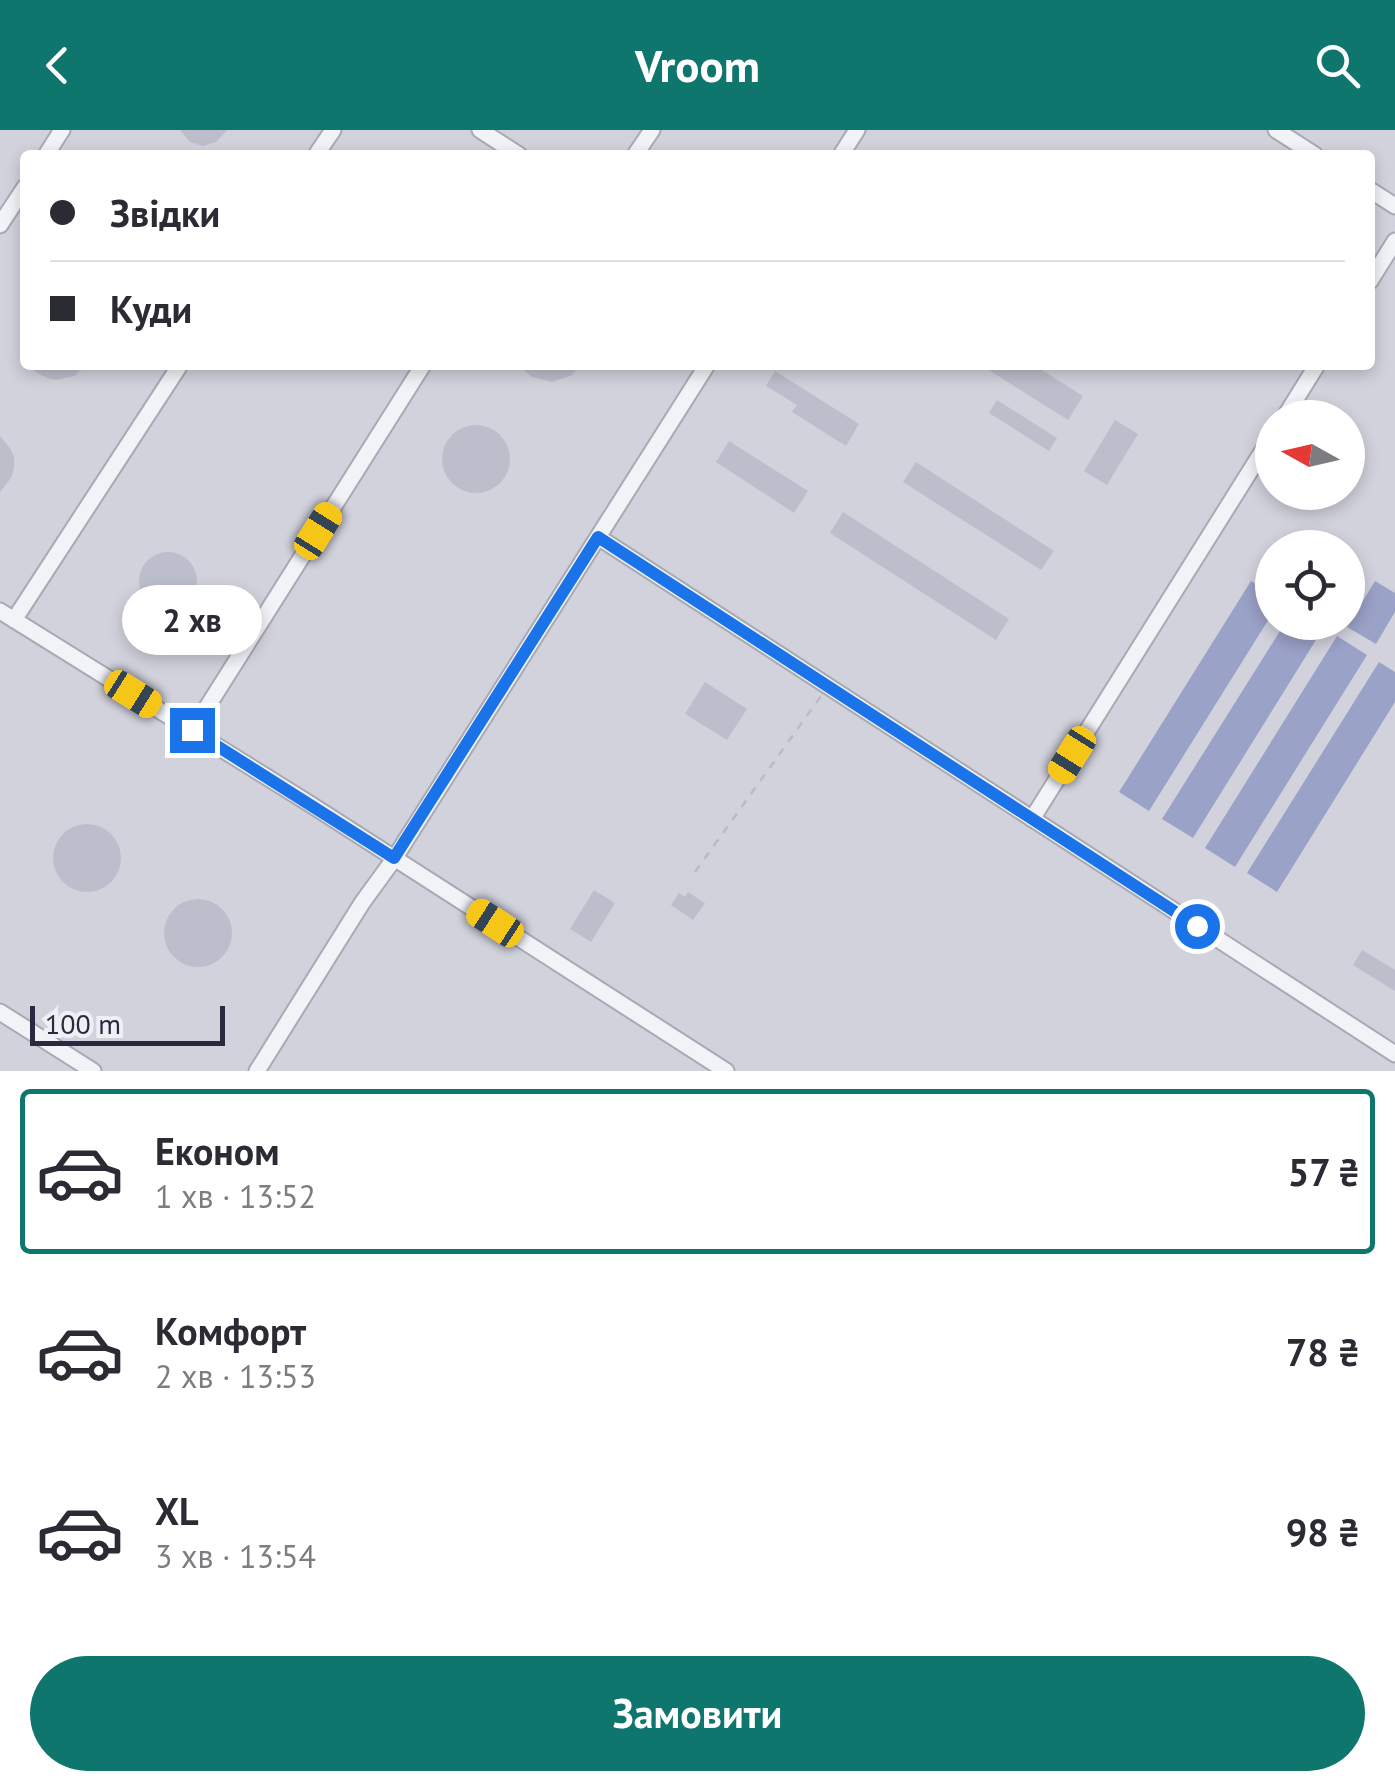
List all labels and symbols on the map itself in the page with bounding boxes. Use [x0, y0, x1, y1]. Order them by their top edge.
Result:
north arrow [1255, 400, 1365, 510]
car [289, 498, 347, 564]
callout: 2 хв [122, 585, 262, 655]
car [100, 665, 166, 723]
route end [170, 708, 215, 753]
car [1043, 722, 1101, 788]
car [462, 894, 528, 952]
route start [1175, 904, 1220, 949]
scale bar [30, 1001, 225, 1046]

